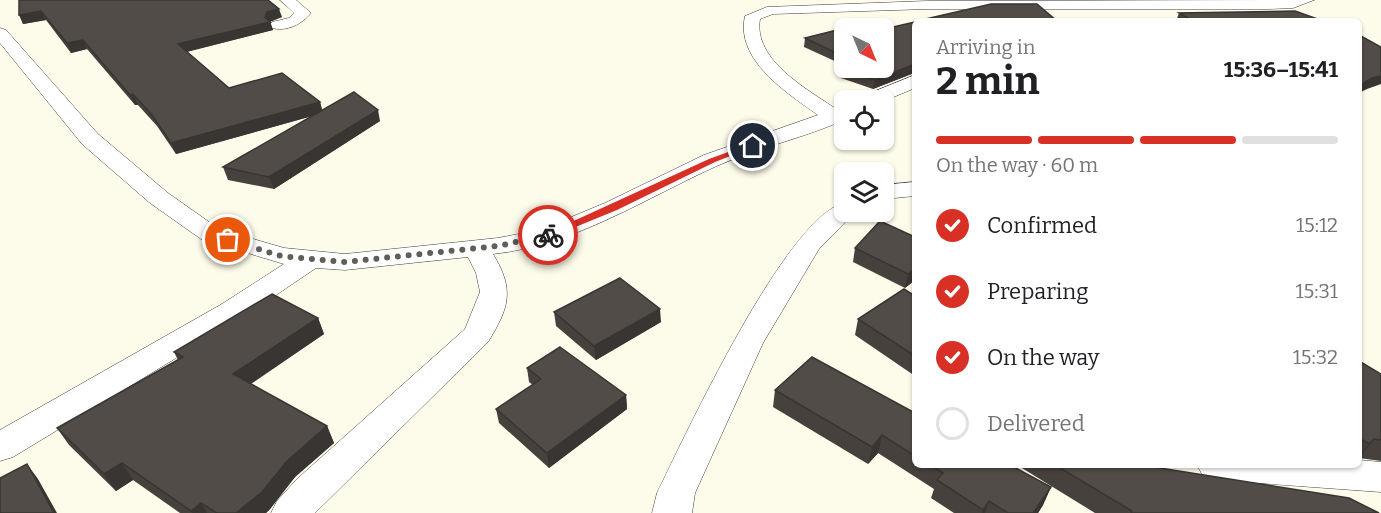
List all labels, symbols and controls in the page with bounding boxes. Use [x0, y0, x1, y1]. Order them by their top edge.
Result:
north arrow [834, 18, 894, 78]
map controls [834, 18, 894, 222]
text: Arriving in [936, 35, 1035, 59]
text: 15:36–15:41 [1224, 56, 1338, 83]
text: 2 min [936, 58, 1040, 104]
button: locate [834, 90, 894, 150]
pin [727, 120, 778, 171]
icon: home [736, 129, 769, 162]
text: On the way · 60 m [936, 153, 1098, 177]
button: layers [834, 162, 894, 222]
courier [518, 205, 578, 265]
icon: check [936, 209, 969, 242]
text: Confirmed [987, 212, 1097, 239]
text: 15:12 [1296, 213, 1338, 237]
pin [202, 214, 253, 265]
icon: bike [532, 219, 565, 252]
icon: bag [211, 223, 244, 256]
icon: check [936, 275, 969, 308]
text: Preparing [987, 278, 1089, 305]
text: 15:31 [1295, 279, 1338, 303]
icon: check [936, 341, 969, 374]
text: On the way [987, 344, 1099, 371]
text: 15:32 [1293, 345, 1338, 369]
text: Delivered [987, 410, 1085, 437]

